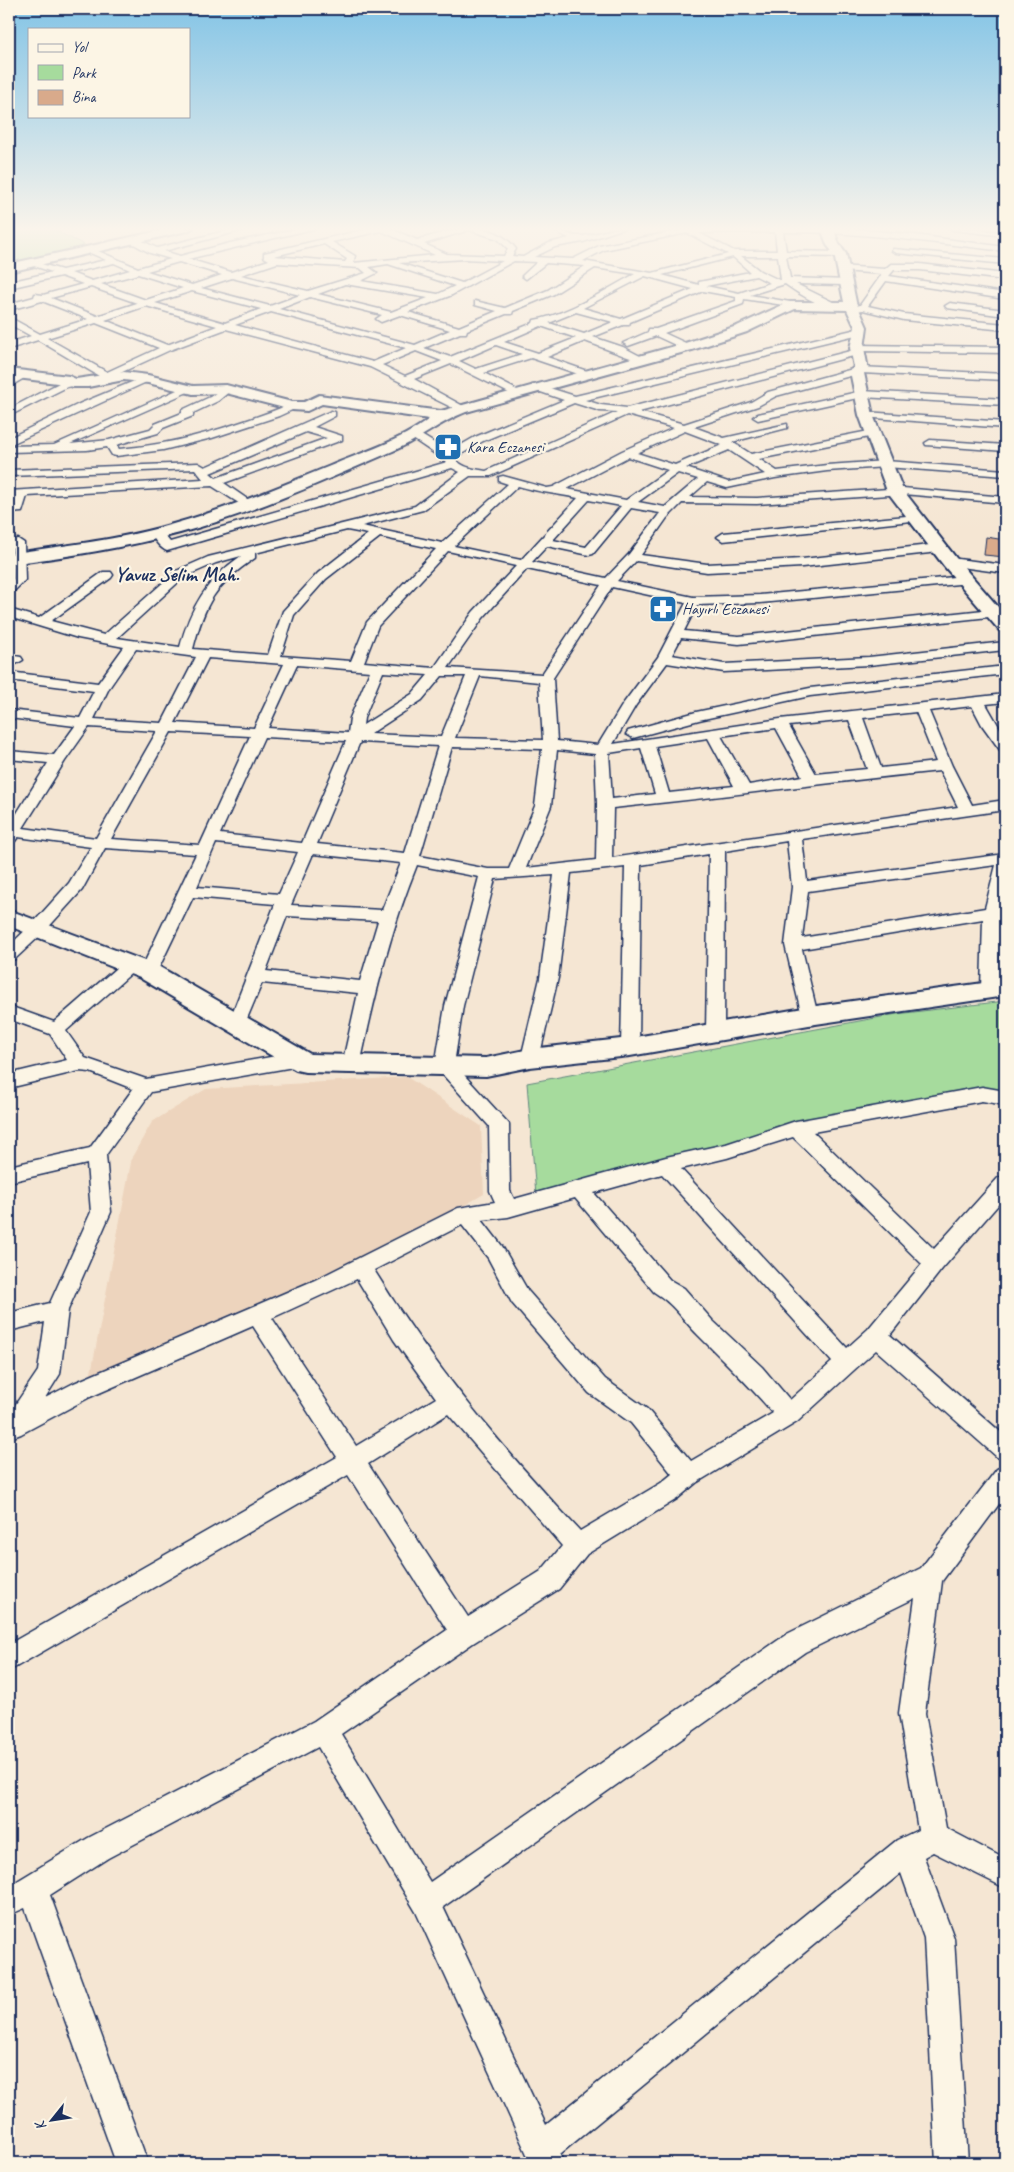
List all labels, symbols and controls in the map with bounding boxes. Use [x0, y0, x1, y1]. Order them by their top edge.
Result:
legend [28, 28, 190, 118]
text: Yol [72, 38, 89, 57]
text: Park [72, 64, 97, 83]
text: Bina [72, 88, 97, 107]
pharmacy icon: Kara Eczanesi [433, 432, 463, 462]
place label: Kara Eczanesi [467, 437, 546, 457]
district label: Yavuz Selim Mah. [115, 561, 240, 587]
pharmacy icon: Hayırlı Eczanesi [648, 594, 678, 624]
place label: Hayırlı Eczanesi [682, 599, 770, 619]
north arrow [28, 2094, 78, 2144]
text: K [31, 2116, 50, 2134]

